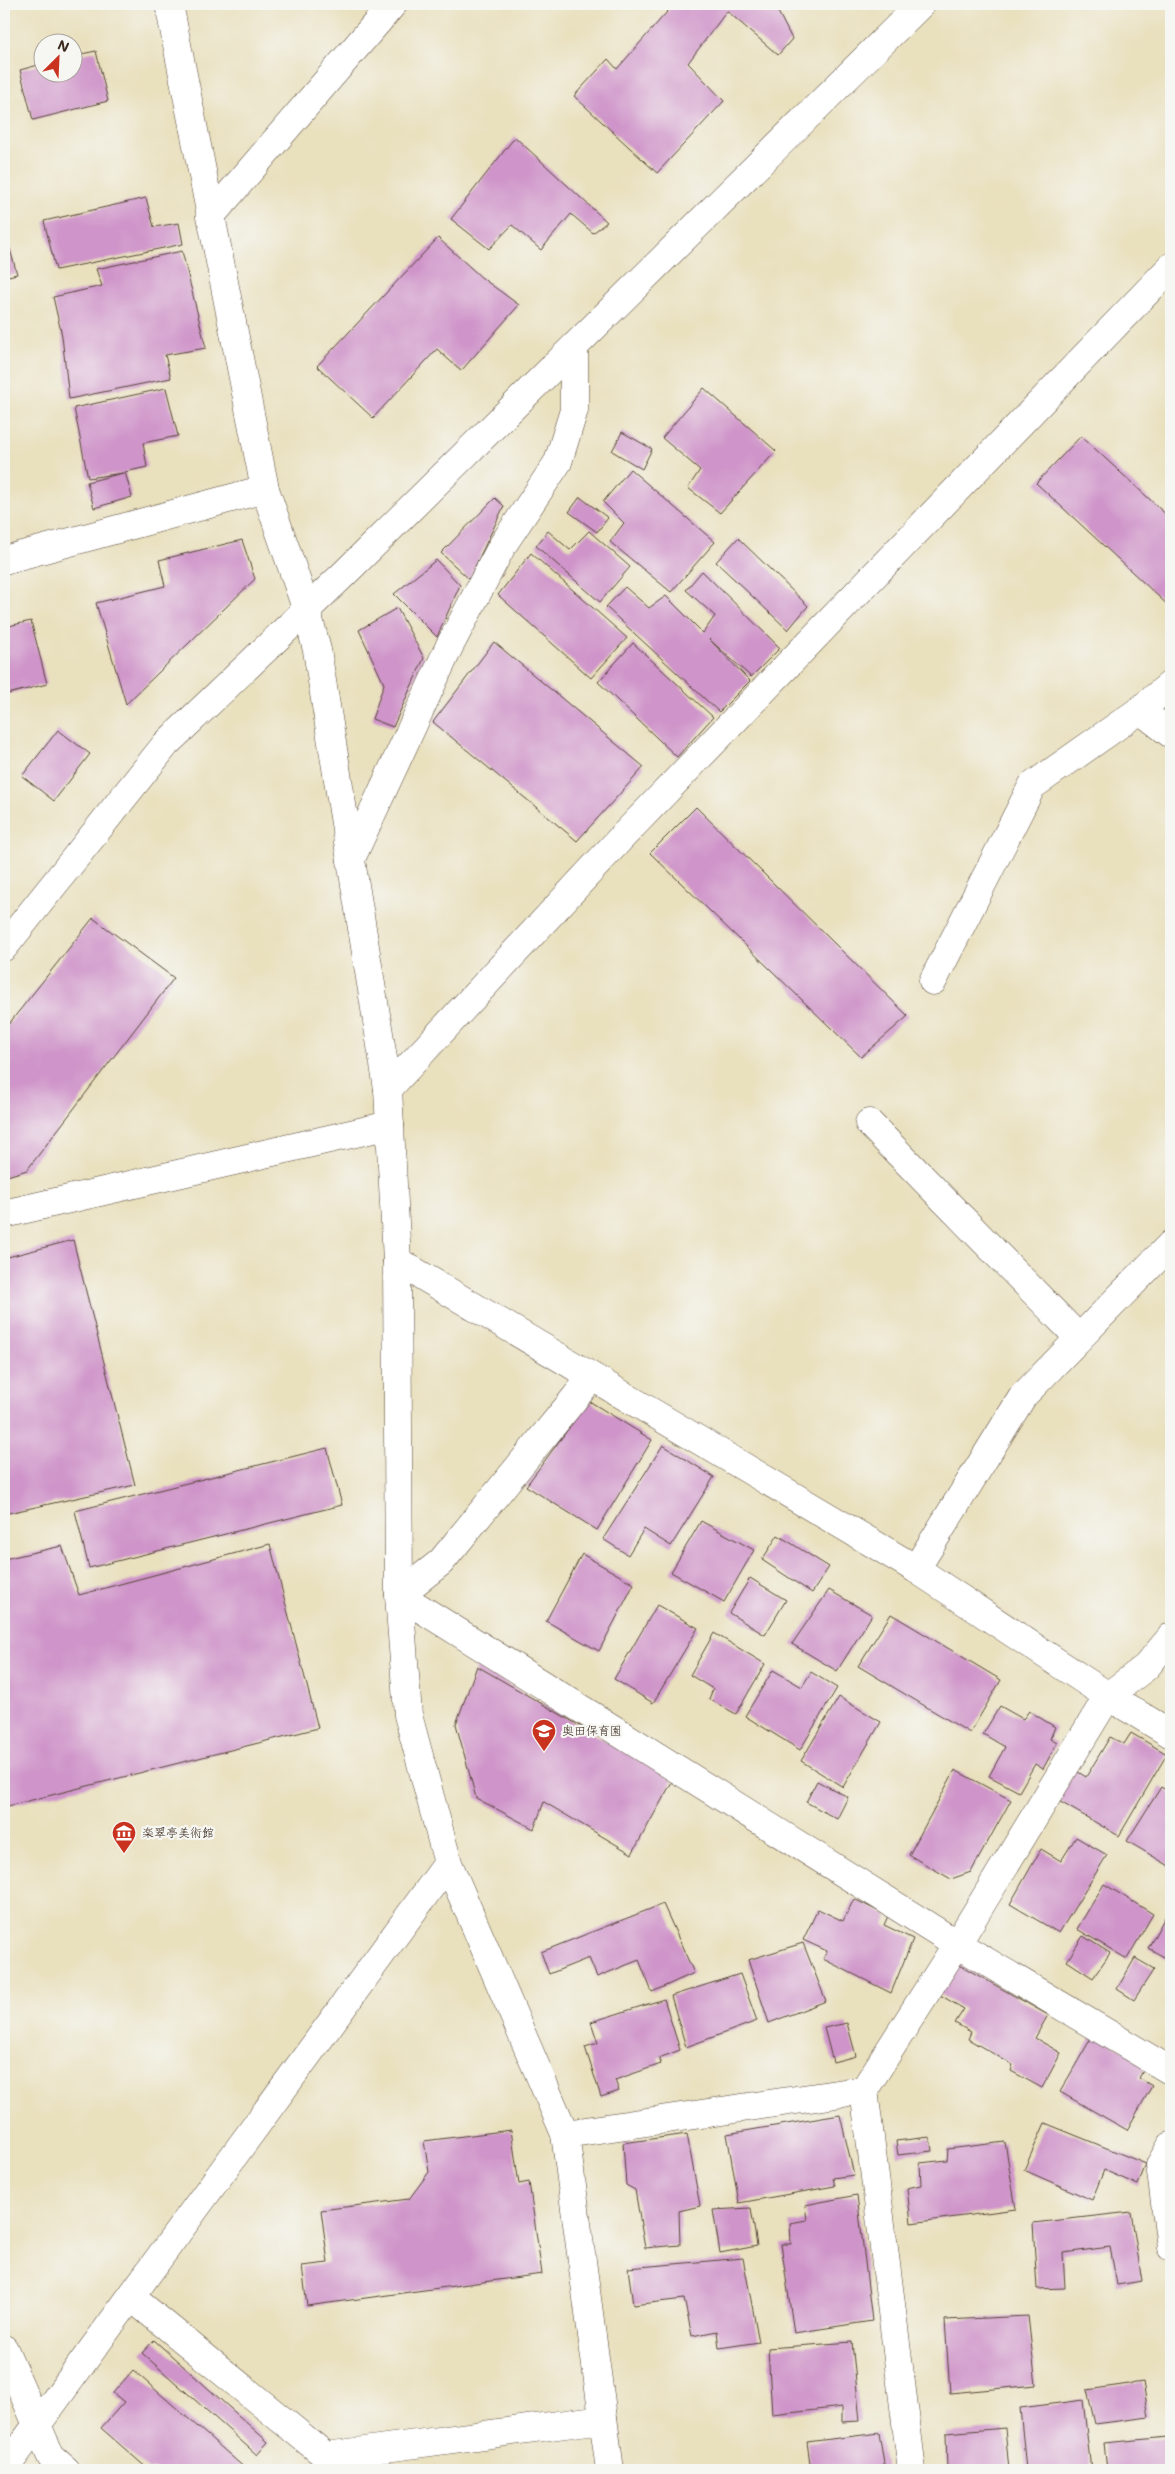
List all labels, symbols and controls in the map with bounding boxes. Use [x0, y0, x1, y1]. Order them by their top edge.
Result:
north arrow [32, 32, 82, 82]
text: N [55, 35, 72, 57]
school or university icon: 奥田保育園 [531, 1718, 557, 1752]
place label: 奥田保育園 [562, 1722, 622, 1738]
museum icon: 楽翠亭美術館 [111, 1820, 137, 1854]
place label: 楽翠亭美術館 [142, 1824, 214, 1840]

